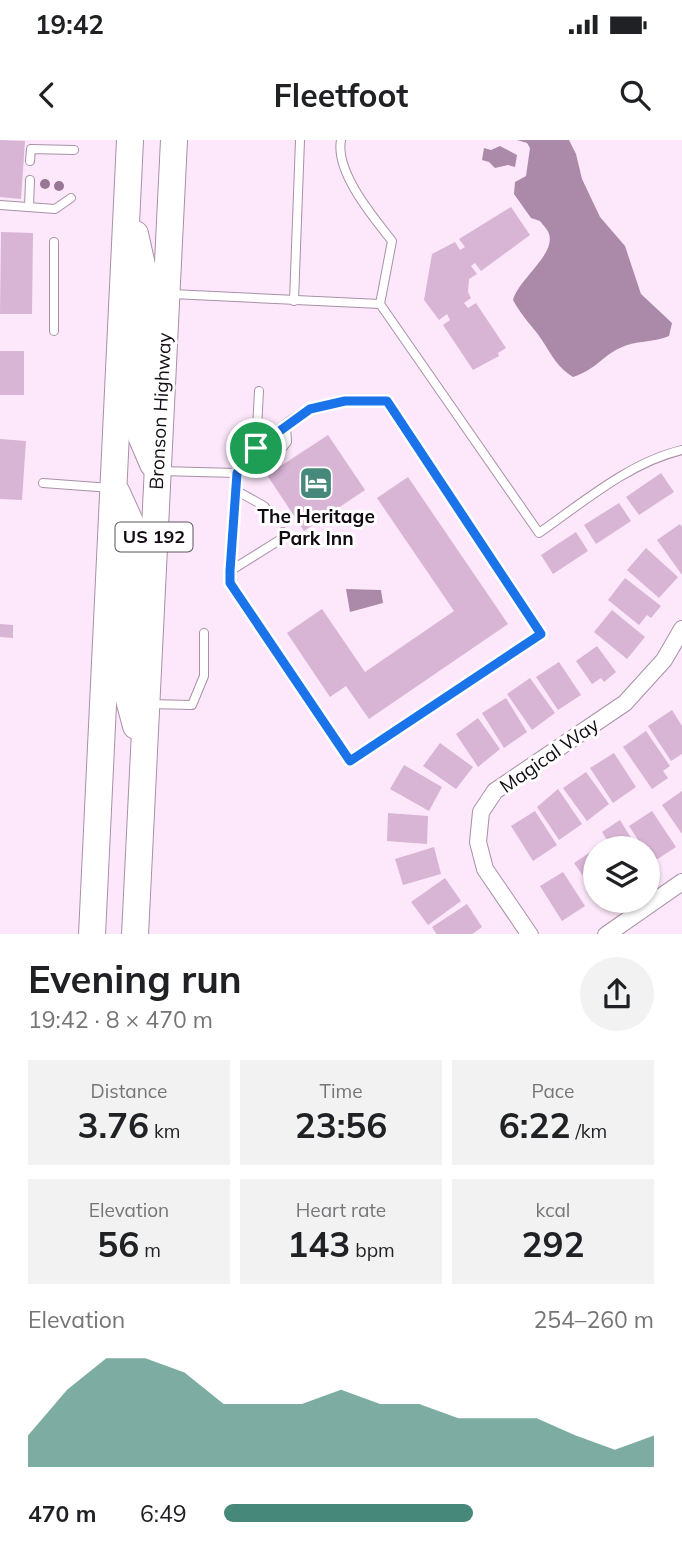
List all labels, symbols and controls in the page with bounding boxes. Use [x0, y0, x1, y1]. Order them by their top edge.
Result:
text: 19:42 [35, 8, 104, 41]
text: Fleetfoot [274, 75, 408, 115]
icon: back [28, 76, 66, 114]
icon: search [616, 76, 654, 114]
street label: Bronson Highway [144, 332, 176, 490]
pin [226, 418, 286, 478]
icon: arrive [237, 429, 275, 467]
hotel icon: The Heritage Park Inn [297, 464, 335, 502]
place label: The Heritage Park Inn [257, 504, 375, 550]
road number: US 192 [116, 522, 192, 552]
street label: Magical Way [495, 712, 603, 798]
map controls [583, 836, 660, 913]
button: layers [583, 836, 660, 913]
text: Evening run [28, 955, 242, 1003]
button: share [580, 957, 654, 1031]
text: 19:42 · 8 × 470 m [28, 1005, 213, 1034]
text: Distance [91, 1079, 167, 1103]
text: Time [319, 1079, 363, 1103]
text: Pace [532, 1079, 574, 1103]
text: 3.76 [77, 1103, 149, 1147]
text: 23:56 [295, 1103, 387, 1147]
text: 6:22 [499, 1103, 570, 1147]
text: km [149, 1119, 181, 1143]
text: /km [570, 1119, 607, 1143]
text: Elevation [89, 1198, 169, 1222]
text: Heart rate [296, 1198, 386, 1222]
text: kcal [536, 1198, 570, 1222]
text: 56 [97, 1222, 139, 1266]
text: 143 [287, 1222, 350, 1266]
text: 292 [521, 1222, 585, 1266]
text: m [139, 1238, 161, 1262]
text: bpm [350, 1238, 395, 1262]
text: Elevation [28, 1305, 125, 1334]
text: 254–260 m [533, 1305, 654, 1334]
text: 470 m [28, 1499, 96, 1528]
text: 6:49 [140, 1499, 187, 1528]

